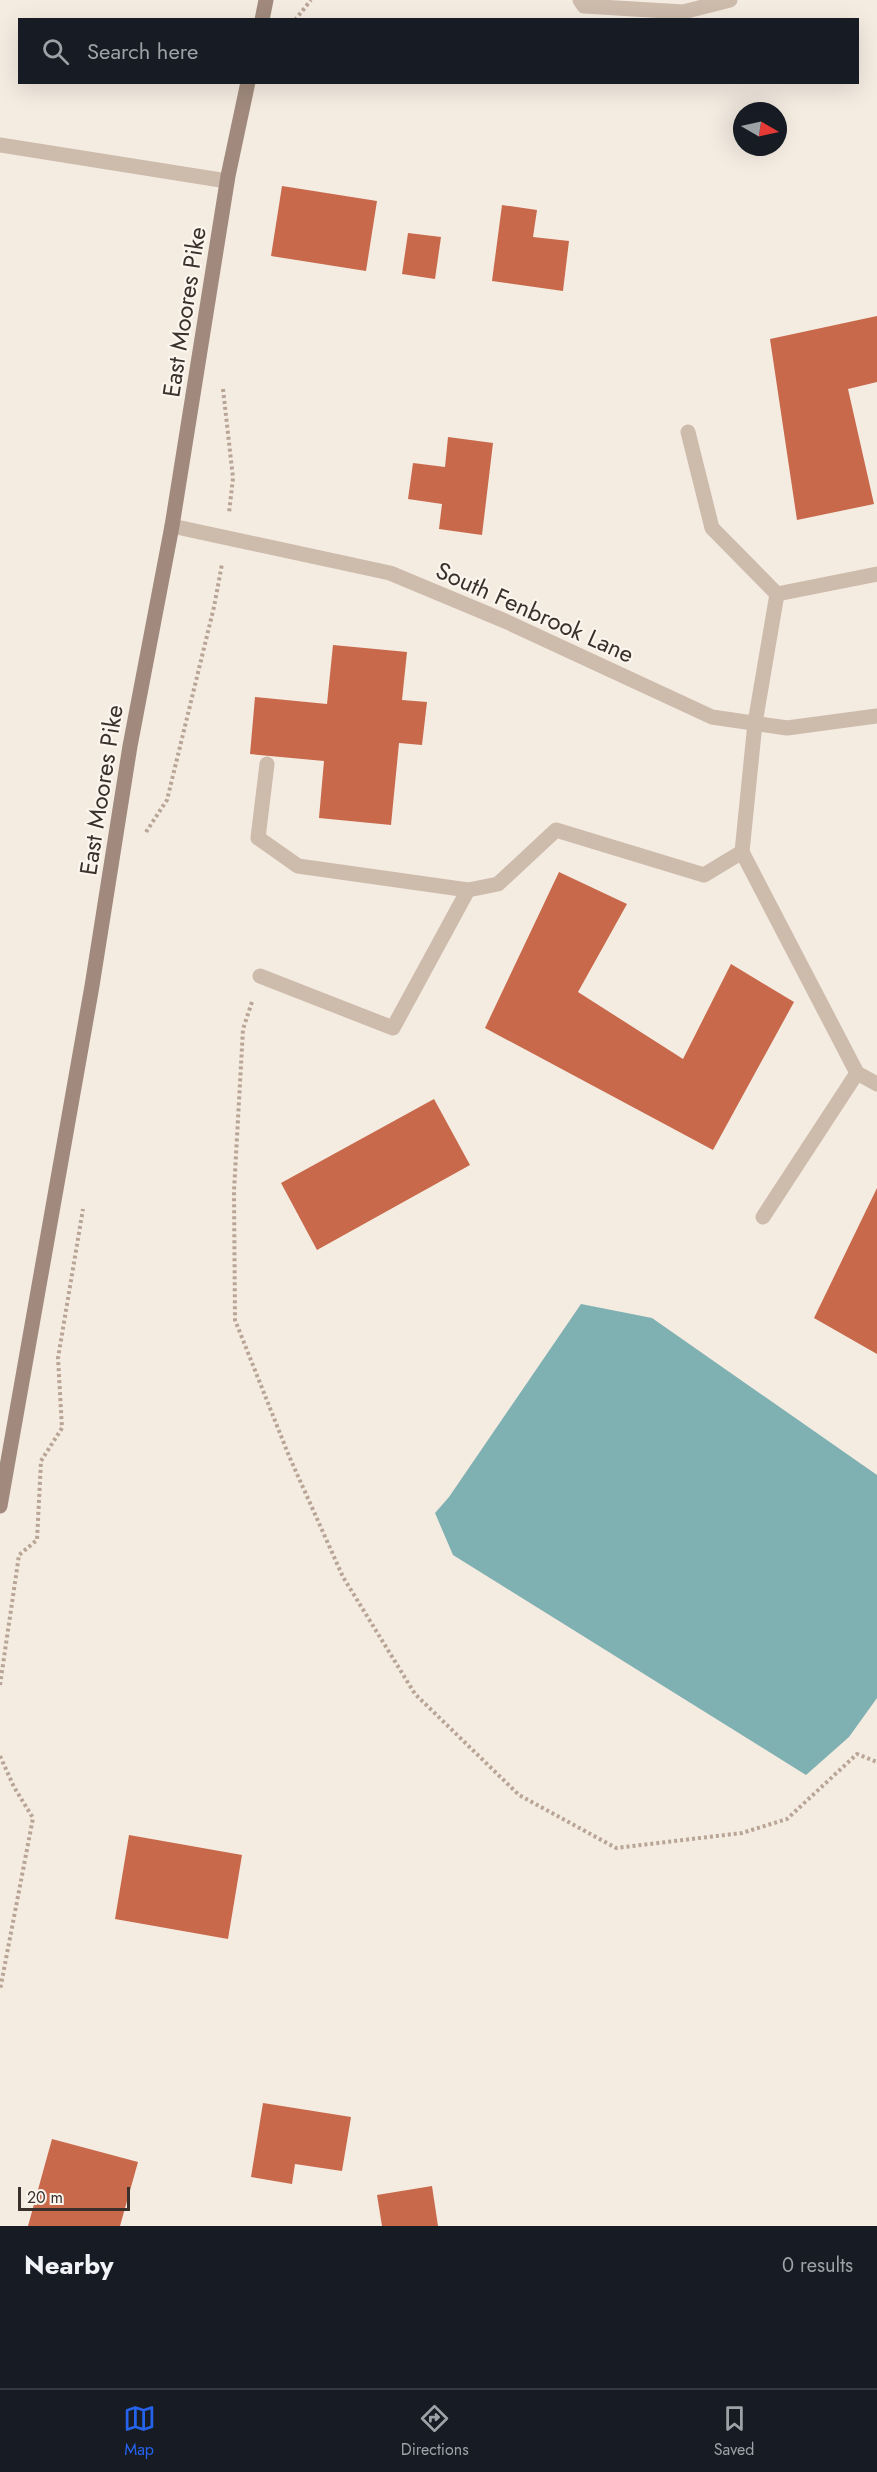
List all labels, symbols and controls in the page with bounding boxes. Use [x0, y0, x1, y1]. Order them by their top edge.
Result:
search box [18, 18, 859, 84]
icon: search [39, 35, 72, 68]
text: Search here [87, 35, 198, 67]
north arrow [733, 102, 787, 156]
street label: East Moores Pike [153, 224, 215, 400]
street label: South Fenbrook Lane [430, 553, 640, 671]
street label: East Moores Pike [70, 702, 132, 878]
scale bar [18, 2184, 130, 2212]
text: 20 m [27, 2186, 63, 2209]
text: Nearby [24, 2246, 113, 2284]
text: 0 results [782, 2251, 853, 2280]
tab: Map [123, 2402, 156, 2461]
tab: Directions [401, 2402, 469, 2461]
tab: Saved [714, 2402, 754, 2461]

